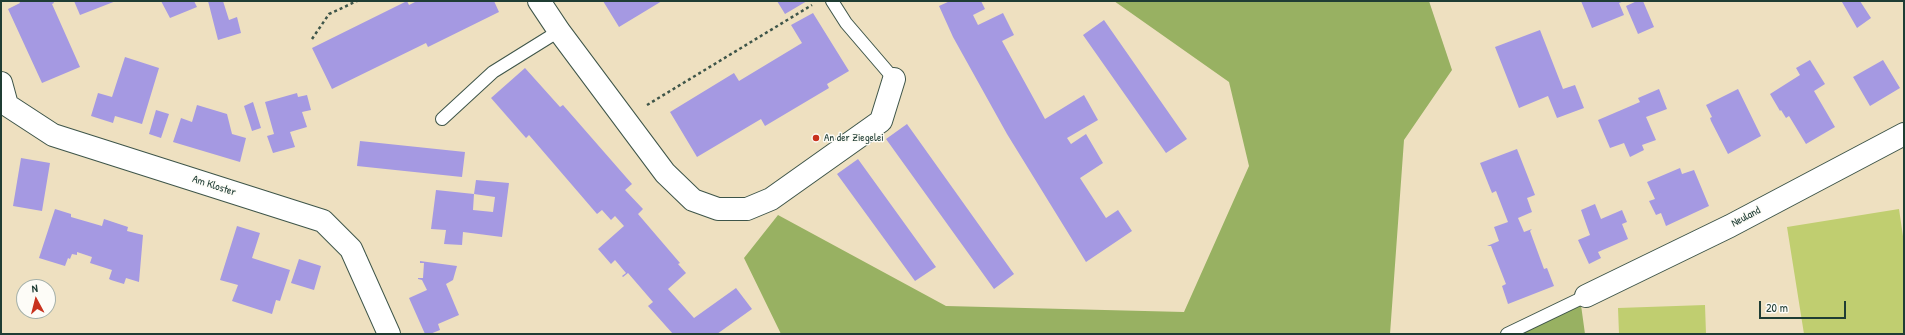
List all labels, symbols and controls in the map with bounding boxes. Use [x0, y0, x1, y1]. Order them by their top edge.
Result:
place label: An der Ziegelei [824, 131, 884, 145]
marker: An der Ziegelei [811, 133, 821, 143]
street label: Am Kloster [191, 173, 237, 199]
street label: Neuland [1729, 204, 1763, 230]
north arrow [16, 279, 56, 319]
text: N [31, 281, 38, 295]
scale bar [1761, 293, 1848, 319]
text: 20 m [1766, 299, 1788, 316]

